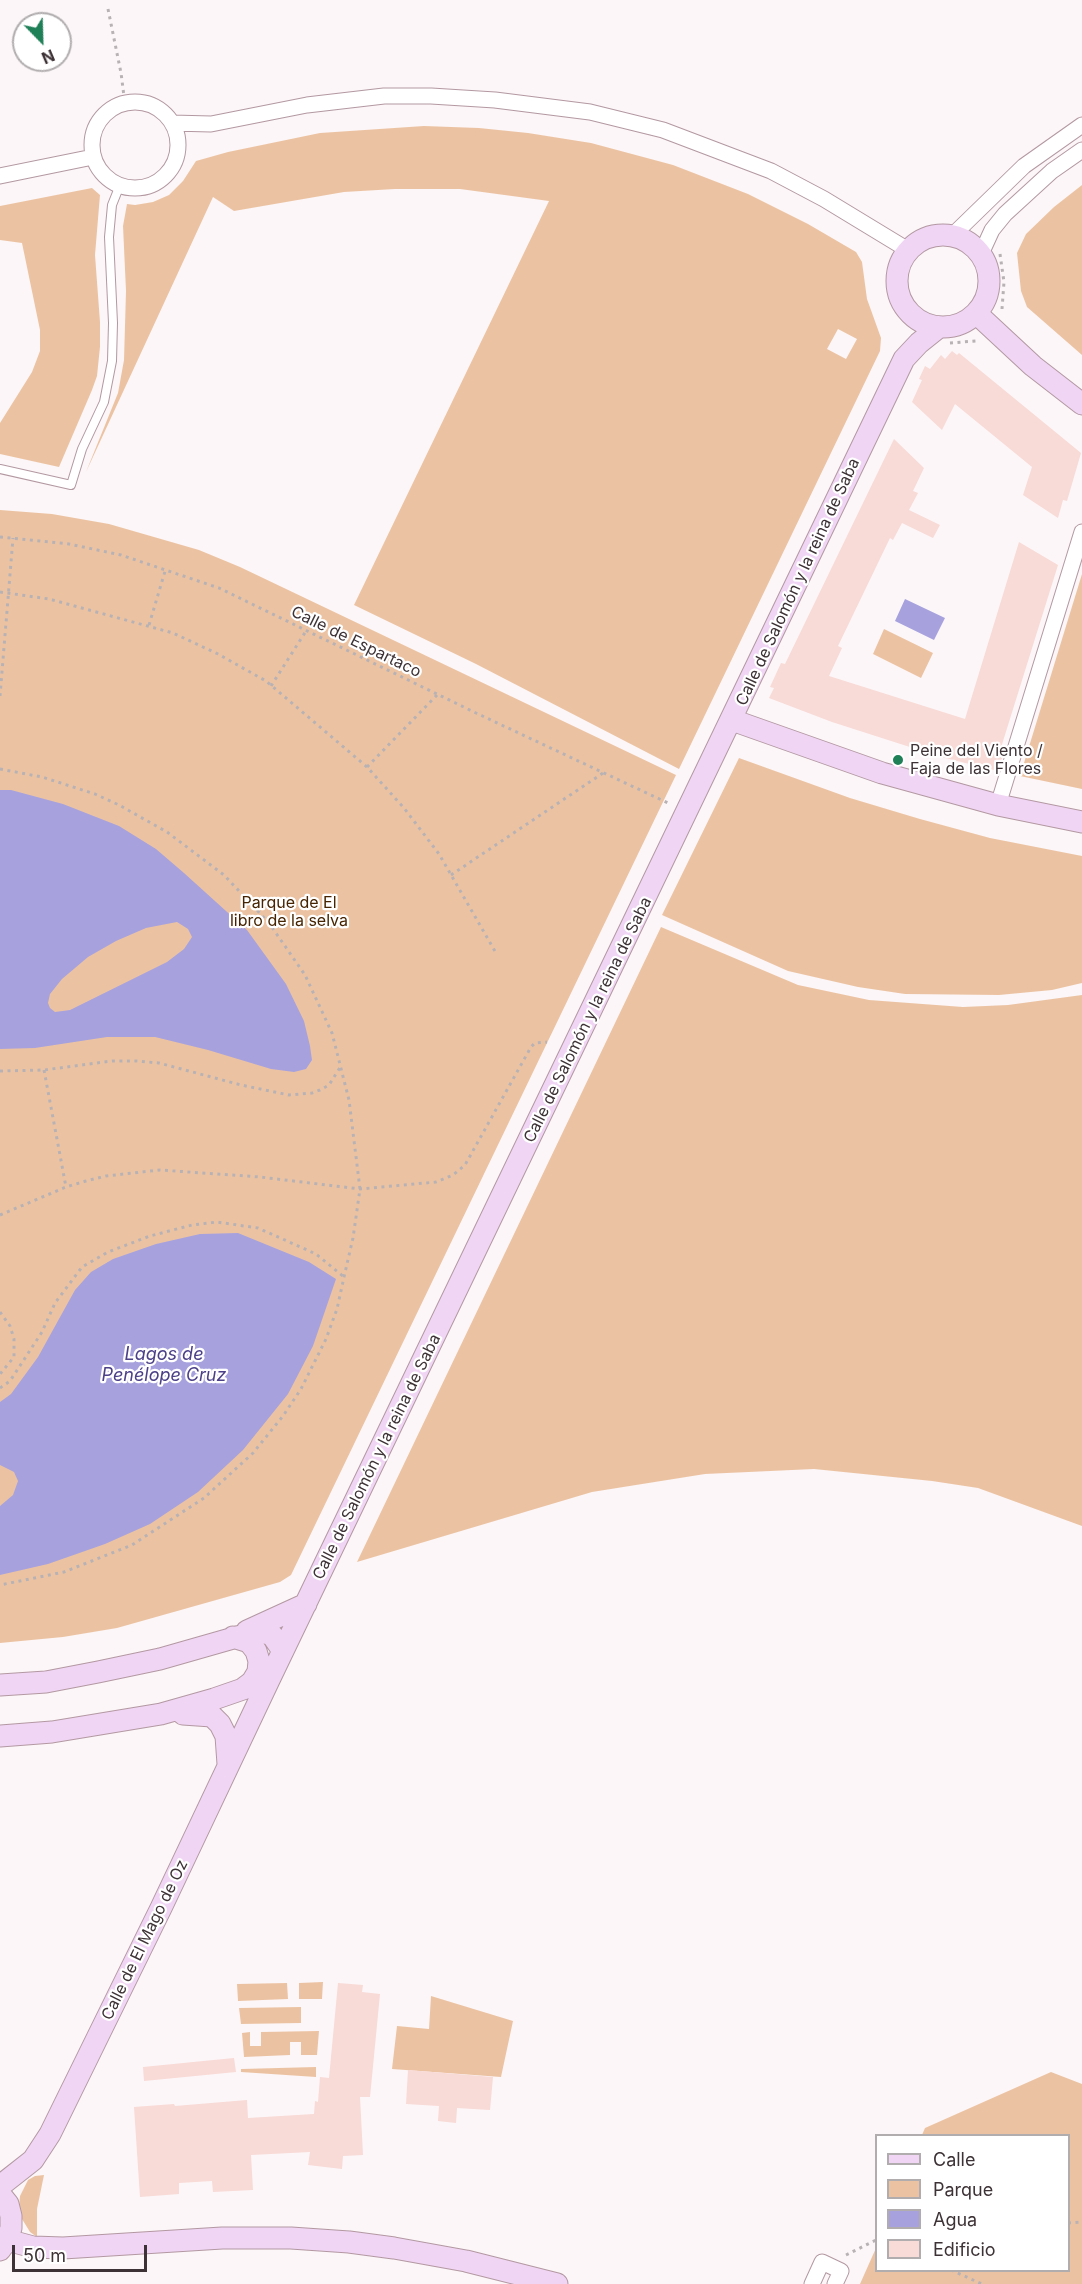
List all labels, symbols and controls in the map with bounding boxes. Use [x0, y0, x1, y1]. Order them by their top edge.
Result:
north arrow [12, 12, 72, 72]
text: N [39, 45, 58, 68]
street label: Calle de Salomón y la reina de Saba [732, 455, 864, 709]
street label: Calle de Espartaco [288, 602, 424, 682]
place label: Peine del Viento / Faja de las Flores [910, 741, 1043, 779]
marker: Peine del Viento / Faja de las Flores [891, 753, 905, 767]
park label: Parque de El libro de la selva [230, 893, 348, 931]
street label: Calle de Salomón y la reina de Saba [520, 894, 656, 1146]
street label: Calle de Salomón y la reina de Saba [309, 1331, 445, 1583]
water label: Lagos de Penélope Cruz [102, 1344, 226, 1386]
street label: Calle de El Mago de Oz [98, 1857, 192, 2023]
legend [875, 2134, 1070, 2272]
text: Calle [933, 2149, 975, 2170]
text: Parque [933, 2179, 993, 2200]
text: Agua [933, 2209, 977, 2230]
scale bar [15, 2233, 150, 2271]
text: Edificio [933, 2239, 996, 2260]
text: 50 m [23, 2245, 66, 2266]

